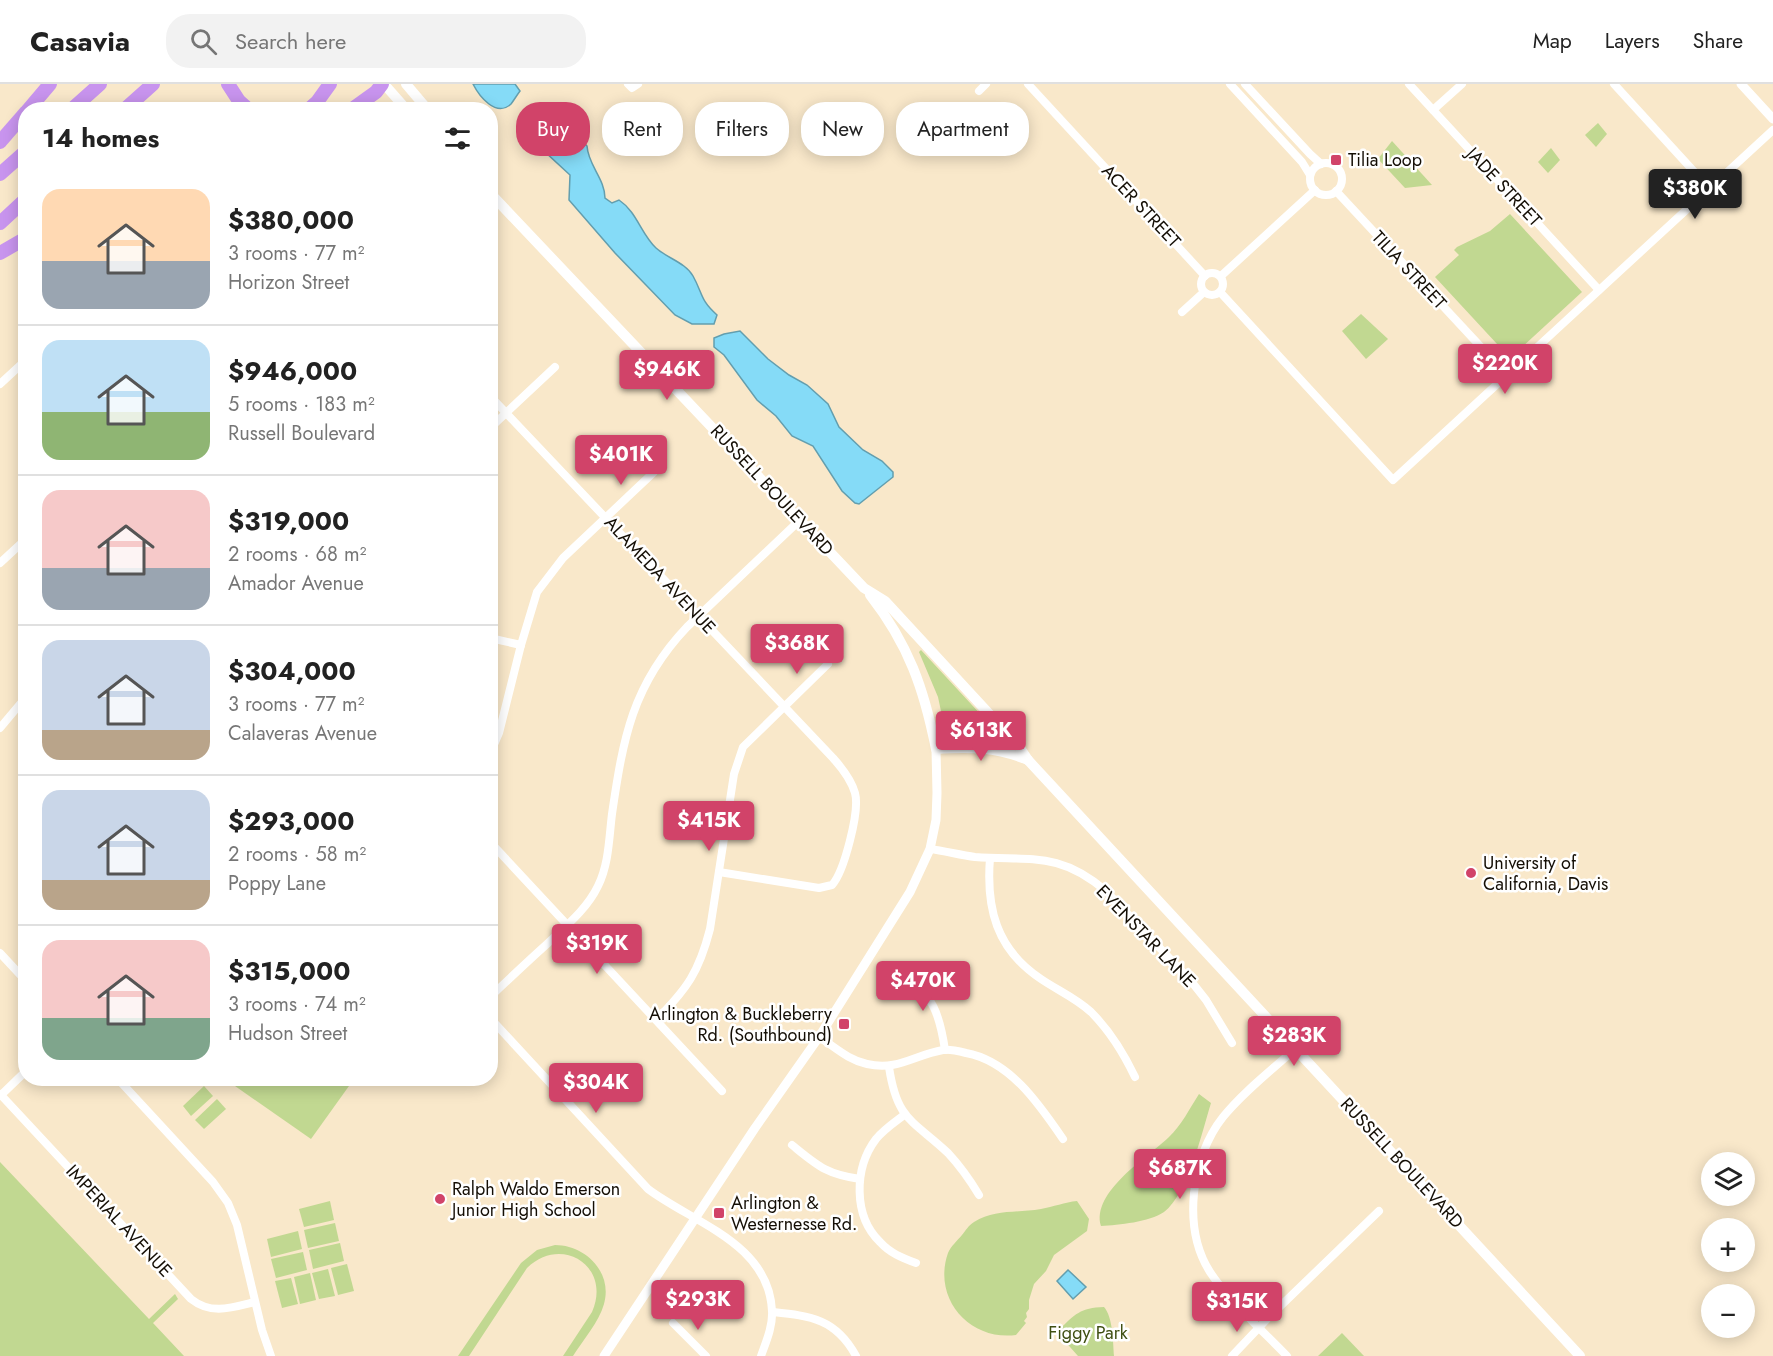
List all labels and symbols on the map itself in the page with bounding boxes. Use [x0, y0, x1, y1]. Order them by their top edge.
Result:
street label: JADE STREET [1459, 140, 1548, 233]
place label: Tilia Loop [1348, 147, 1422, 173]
marker: Tilia Loop [1329, 153, 1343, 167]
street label: ACER STREET [1096, 159, 1187, 254]
pin: $380K [1653, 169, 1737, 220]
street label: TILIA STREET [1366, 225, 1453, 316]
pin: $220K [1463, 344, 1547, 395]
pin: $946K [625, 350, 709, 401]
street label: RUSSELL BOULEVARD [704, 419, 840, 561]
pin: $401K [579, 435, 663, 486]
street label: ALAMEDA AVENUE [598, 510, 722, 640]
pin: $368K [755, 624, 839, 675]
pin: $613K [939, 711, 1023, 762]
pin: $415K [667, 801, 751, 852]
place label: University of California, Davis [1483, 850, 1608, 897]
marker: University of California, Davis [1464, 866, 1478, 880]
street label: EVENSTAR LANE [1090, 879, 1202, 993]
pin: $319K [555, 924, 639, 975]
pin: $470K [881, 961, 965, 1012]
place label: Arlington & Buckleberry Rd. (Southbound) [649, 1001, 832, 1048]
pin: $283K [1252, 1016, 1336, 1067]
marker: Arlington & Buckleberry Rd. (Southbound) [837, 1017, 851, 1031]
pin: $304K [554, 1063, 638, 1114]
street label: RUSSELL BOULEVARD [1334, 1092, 1470, 1234]
pin: $687K [1138, 1149, 1222, 1200]
street label: IMPERIAL AVENUE [60, 1159, 178, 1283]
place label: Ralph Waldo Emerson Junior High School [450, 1176, 620, 1223]
place label: Arlington & Westernesse Rd. [731, 1190, 857, 1237]
marker: Ralph Waldo Emerson Junior High School [433, 1192, 447, 1206]
marker: Arlington & Westernesse Rd. [712, 1206, 726, 1220]
pin: $293K [656, 1280, 740, 1331]
pin: $315K [1195, 1282, 1279, 1333]
park label: Figgy Park [1048, 1320, 1128, 1346]

